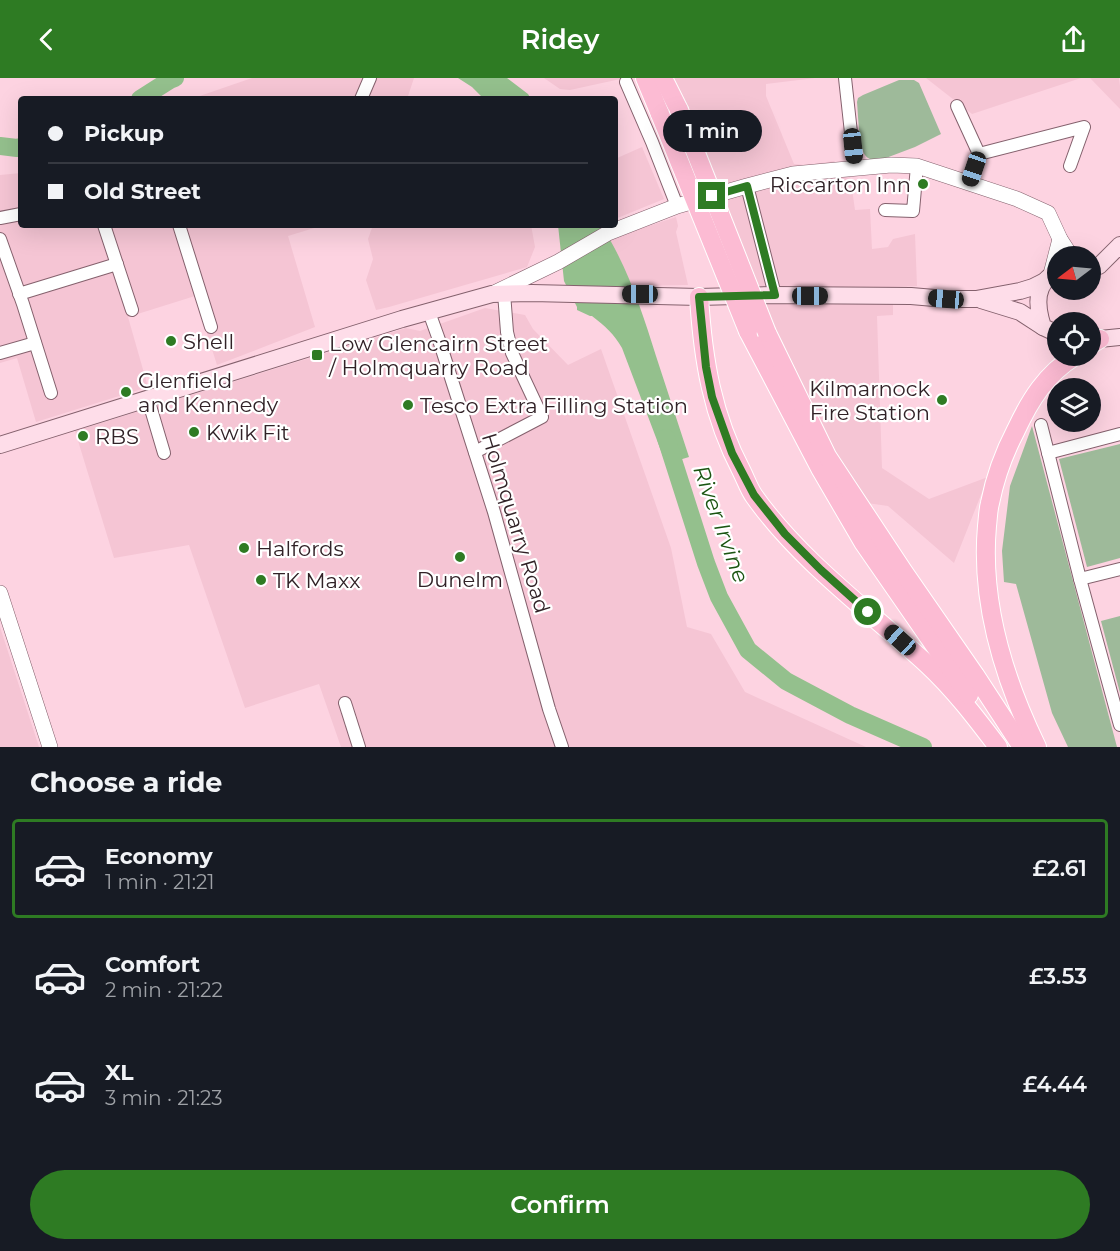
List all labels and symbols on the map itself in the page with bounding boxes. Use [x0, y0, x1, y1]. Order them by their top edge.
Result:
callout: 1 min [662, 109, 762, 151]
car [842, 127, 864, 165]
car [960, 149, 988, 189]
place label: Riccarton Inn [770, 172, 911, 197]
marker: Riccarton Inn [916, 177, 930, 191]
route end [698, 182, 725, 209]
north arrow [1047, 246, 1101, 300]
car [622, 285, 658, 303]
car [792, 287, 828, 305]
car [927, 288, 965, 310]
place label: Shell [183, 329, 234, 354]
place label: Low Glencairn Street / Holmquarry Road [328, 331, 548, 380]
marker: Shell [164, 334, 178, 348]
marker: Low Glencairn Street / Holmquarry Road [310, 348, 324, 362]
place label: Glenfield and Kennedy [138, 368, 279, 417]
place label: Kilmarnock Fire Station [809, 376, 930, 425]
marker: Glenfield and Kennedy [119, 385, 133, 399]
place label: Tesco Extra Filling Station [420, 393, 688, 418]
marker: Kilmarnock Fire Station [935, 393, 949, 407]
marker: Tesco Extra Filling Station [401, 398, 415, 412]
place label: Kwik Fit [206, 420, 290, 445]
place label: RBS [95, 424, 139, 449]
marker: Kwik Fit [187, 425, 201, 439]
marker: RBS [76, 429, 90, 443]
street label: Holmquarry Road [477, 430, 555, 616]
water label: River Irvine [687, 462, 755, 586]
place label: Halfords [256, 536, 344, 561]
marker: Halfords [237, 541, 251, 555]
marker: Dunelm [453, 550, 467, 564]
place label: Dunelm [417, 567, 503, 592]
place label: TK Maxx [273, 568, 360, 593]
marker: TK Maxx [254, 573, 268, 587]
route start [854, 598, 881, 625]
car [881, 621, 919, 659]

